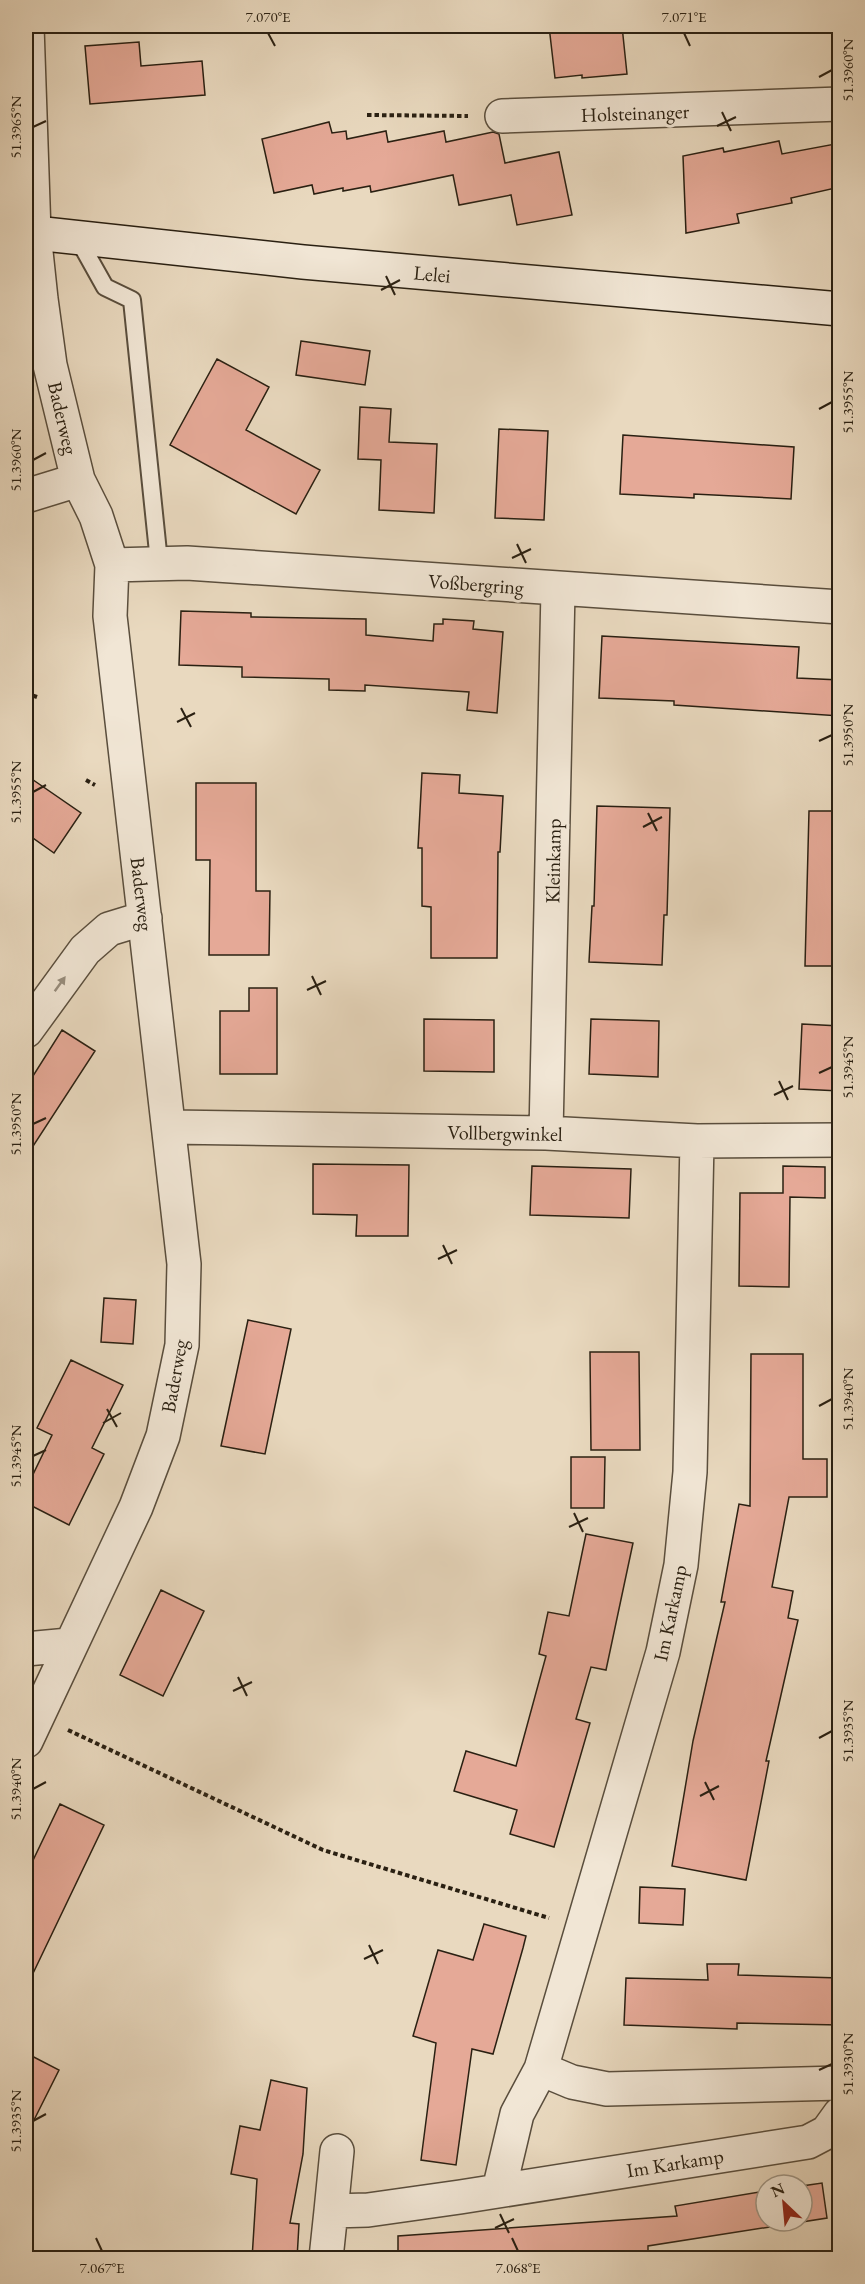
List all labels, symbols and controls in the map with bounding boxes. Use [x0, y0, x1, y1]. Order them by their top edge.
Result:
text: 7.070°E [245, 7, 291, 26]
text: 7.071°E [661, 7, 707, 26]
text: 51.3960°N [838, 38, 857, 101]
text: 51.3965°N [6, 95, 25, 158]
street label: Holsteinanger [580, 98, 690, 128]
street label: Lelei [412, 259, 452, 289]
text: 51.3955°N [838, 370, 857, 433]
street label: Baderweg [42, 379, 84, 457]
text: 51.3960°N [6, 428, 25, 491]
street label: Voßbergring [427, 568, 525, 600]
text: 51.3950°N [838, 703, 857, 766]
text: 51.3955°N [6, 760, 25, 823]
street label: Kleinkamp [539, 818, 567, 904]
street label: Baderweg [125, 856, 159, 933]
one-way arrow [54, 976, 66, 992]
text: 51.3945°N [838, 1035, 857, 1098]
text: 51.3950°N [6, 1092, 25, 1155]
street label: Vollbergwinkel [447, 1119, 563, 1147]
street label: Baderweg [155, 1337, 193, 1415]
text: 51.3940°N [838, 1367, 857, 1430]
text: 51.3945°N [6, 1424, 25, 1487]
street label: Im Karkamp [647, 1562, 693, 1664]
text: 51.3935°N [838, 1699, 857, 1762]
text: 51.3940°N [6, 1757, 25, 1820]
text: 51.3930°N [838, 2032, 857, 2095]
text: 51.3935°N [6, 2089, 25, 2152]
street label: Im Karkamp [625, 2142, 725, 2184]
north arrow [754, 2173, 814, 2233]
text: N [767, 2178, 788, 2202]
text: 7.067°E [79, 2258, 125, 2277]
text: 7.068°E [495, 2258, 541, 2277]

